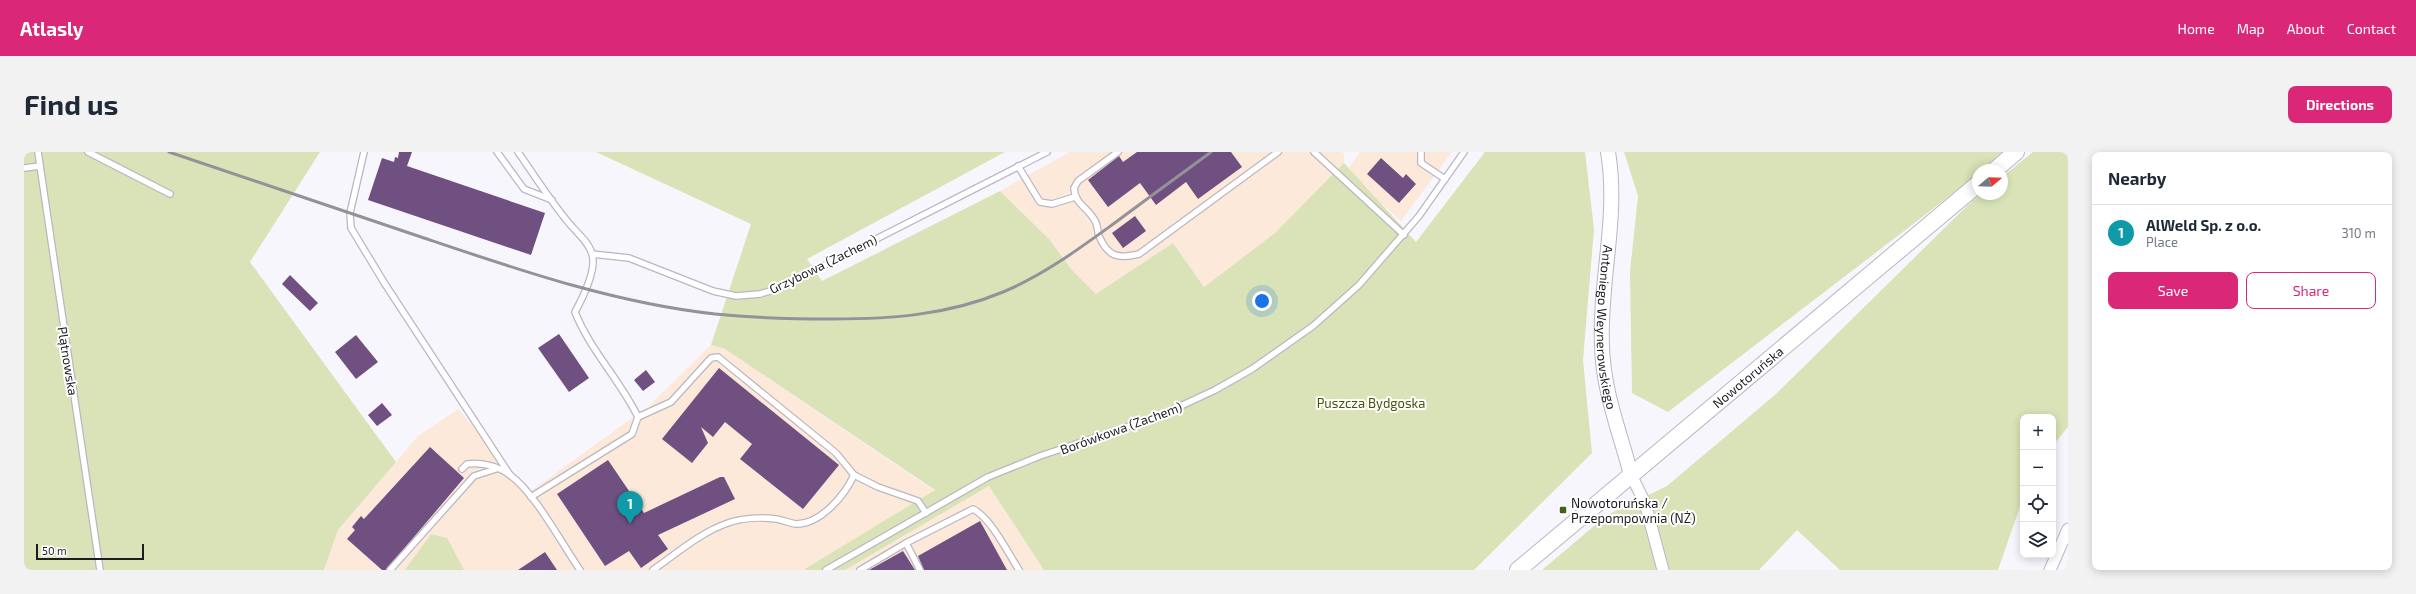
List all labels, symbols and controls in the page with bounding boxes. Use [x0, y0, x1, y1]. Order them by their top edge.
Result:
text: Atlasly [20, 17, 84, 40]
text: Home [2178, 20, 2215, 37]
text: Map [2237, 20, 2265, 37]
text: About [2287, 20, 2325, 37]
text: Contact [2347, 20, 2396, 37]
button: Directions [2288, 86, 2392, 123]
text: Find us [24, 87, 118, 121]
north arrow [1972, 164, 2008, 200]
text: Nearby [2108, 168, 2166, 188]
text: AlWeld Sp. z o.o. [2146, 216, 2261, 234]
text: 1 [2118, 225, 2124, 241]
text: 310 m [2341, 225, 2376, 241]
street label: Grzybowa (Zachem) [767, 231, 879, 297]
text: Place [2146, 234, 2178, 250]
street label: Antoniego Weynerowskiego [1594, 245, 1620, 411]
button: Save [2108, 272, 2238, 309]
button: Share [2246, 272, 2376, 309]
your location [1252, 291, 1272, 311]
street label: Plątnowska [55, 325, 81, 397]
street label: Nowotoruńska [1709, 343, 1786, 411]
park label: Puszcza Bydgoska [1317, 395, 1425, 411]
street label: Borówkowa (Zachem) [1058, 399, 1184, 457]
map controls [2020, 414, 2056, 558]
button: + [2020, 414, 2056, 450]
button: − [2020, 450, 2056, 486]
button: locate [2020, 486, 2056, 522]
pin: 1 [617, 491, 643, 524]
place label: Nowotoruńska / Przepompownia (NŻ) [1571, 495, 1696, 526]
marker: Nowotoruńska / Przepompownia (NŻ) [1558, 505, 1568, 515]
button: layers [2020, 522, 2056, 558]
scale bar [36, 542, 144, 561]
text: 50 m [42, 544, 67, 557]

